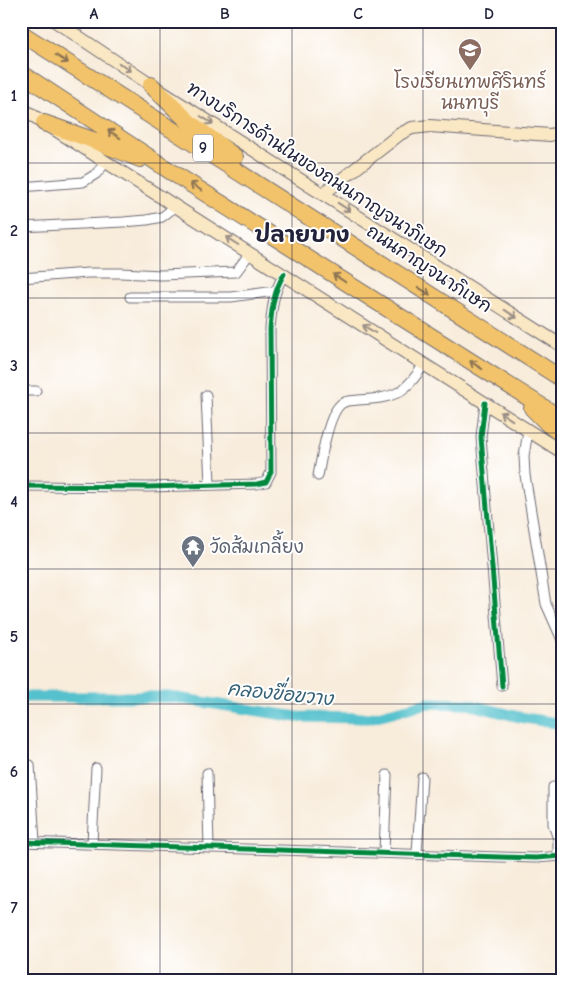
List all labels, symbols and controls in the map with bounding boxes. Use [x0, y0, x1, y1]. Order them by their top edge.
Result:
text: A [90, 5, 99, 23]
text: B [220, 5, 230, 23]
text: C [353, 5, 363, 23]
text: D [484, 5, 494, 23]
school or university icon: โรงเรียนเทพศิรินทร์ นนทบุรี [457, 37, 483, 71]
one-way arrow [55, 54, 69, 64]
one-way arrow [117, 63, 131, 73]
place label: โรงเรียนเทพศิรินทร์ นนทบุรี [394, 69, 547, 117]
street label: ทางบริการด้านในของถนนกาญจนาภิเษก [183, 75, 453, 262]
text: 1 [11, 87, 17, 105]
one-way arrow [200, 115, 214, 125]
one-way arrow [108, 129, 122, 139]
road number: 9 [193, 134, 213, 162]
one-way arrow [189, 182, 203, 192]
one-way arrow [337, 203, 351, 213]
street label: ถนนกาญจนาภิเษก [362, 220, 496, 317]
text: 2 [10, 222, 18, 240]
district label: ปลายบาง [254, 222, 350, 248]
one-way arrow [225, 236, 239, 247]
one-way arrow [332, 272, 346, 283]
one-way arrow [417, 286, 431, 296]
one-way arrow [503, 309, 517, 319]
one-way arrow [362, 324, 376, 334]
text: 3 [10, 357, 18, 375]
one-way arrow [469, 360, 483, 370]
one-way arrow [499, 411, 513, 421]
text: 4 [10, 493, 18, 511]
place label: วัดส้มเกลี้ยง [210, 530, 304, 558]
temple icon: วัดส้มเกลี้ยง [180, 534, 206, 568]
text: 5 [10, 628, 18, 646]
water label: คลองขื่อขวาง [226, 671, 337, 711]
text: 6 [10, 763, 18, 781]
text: 7 [10, 899, 18, 917]

